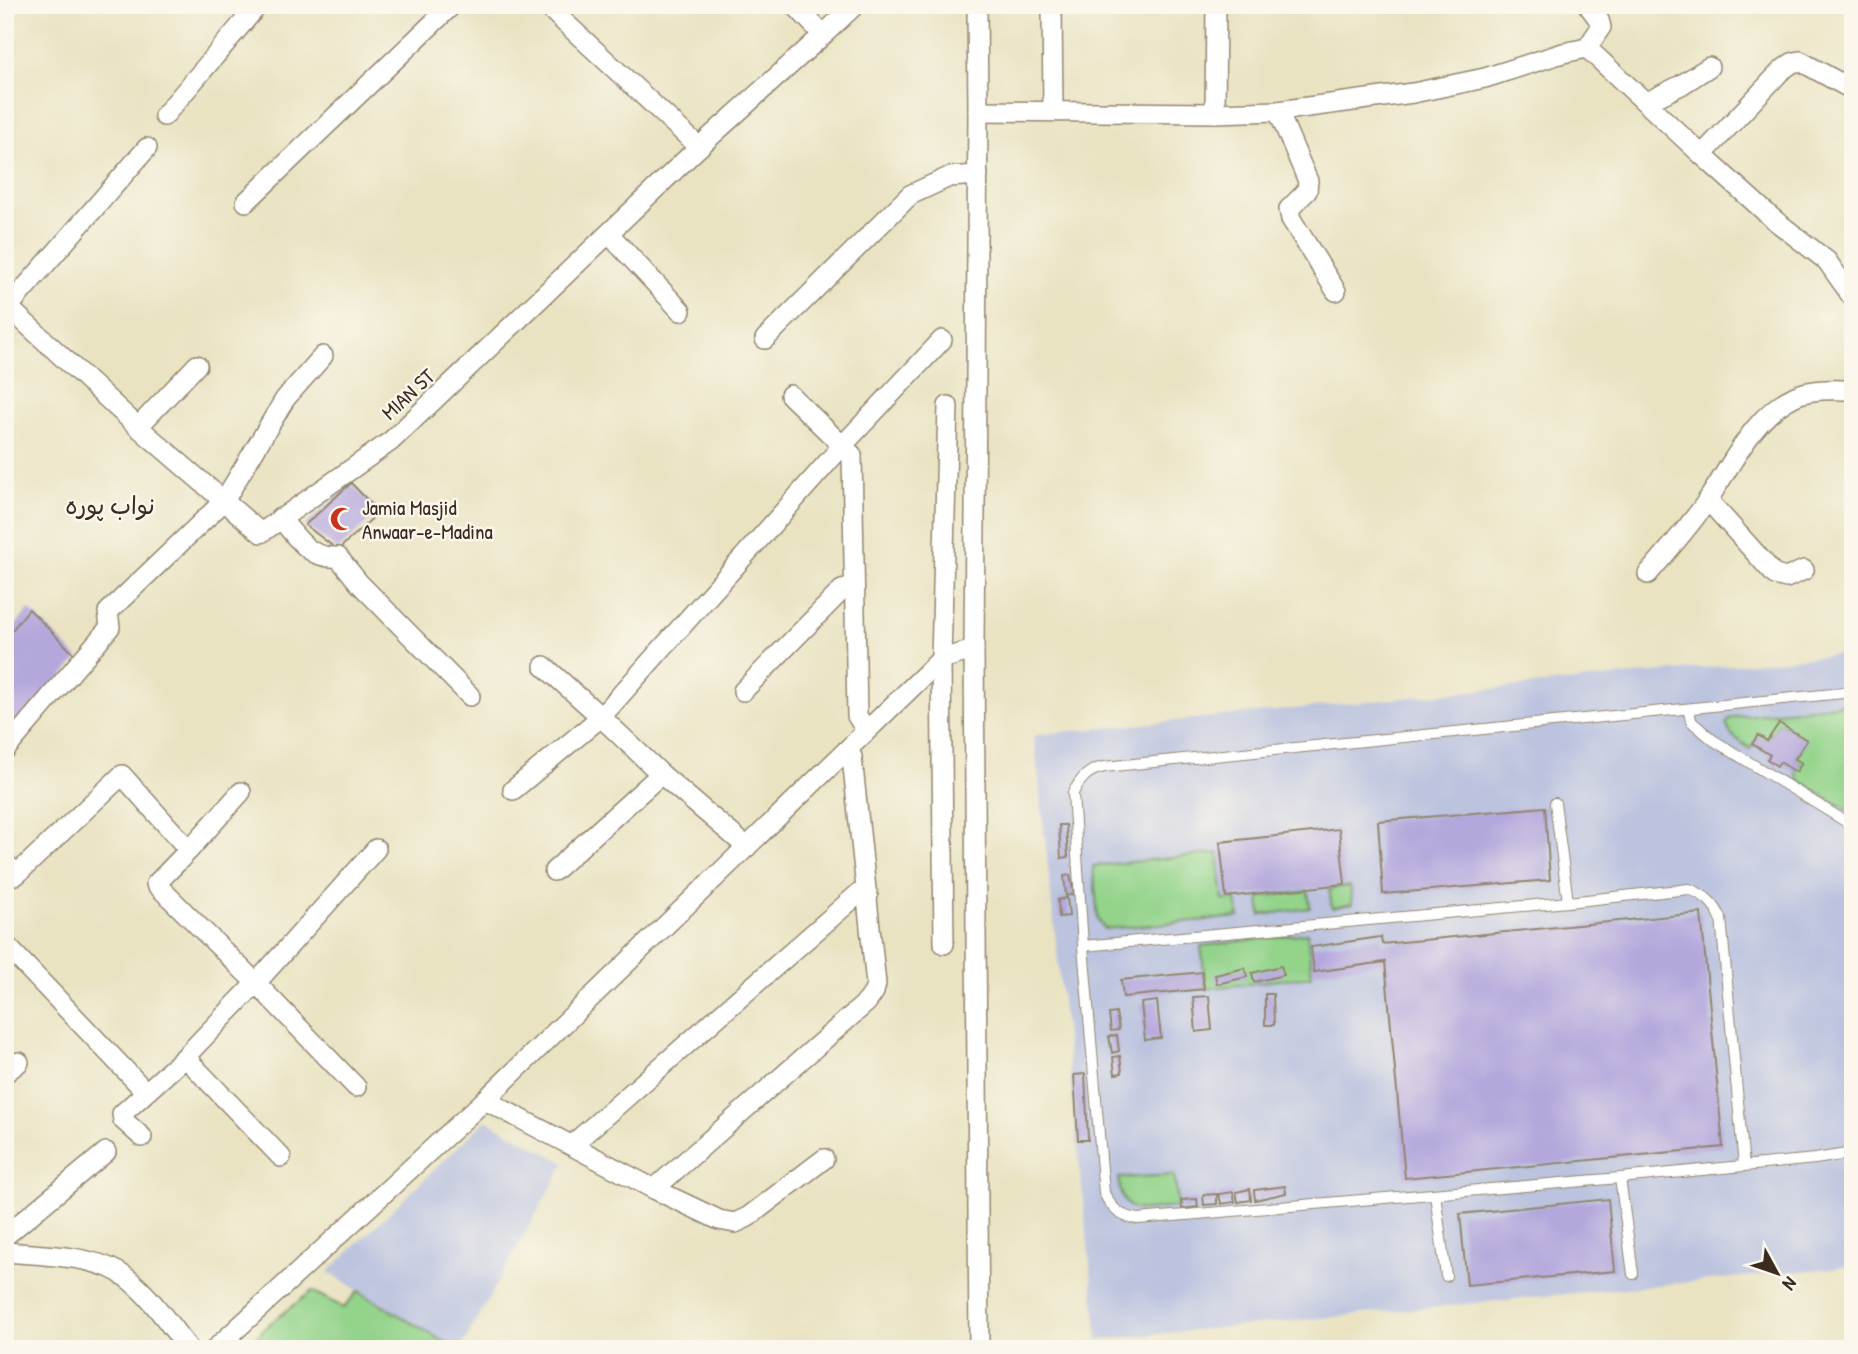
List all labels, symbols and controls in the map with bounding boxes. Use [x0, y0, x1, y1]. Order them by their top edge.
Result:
street label: MIAN ST [375, 361, 442, 426]
district label: نواب پورہ [65, 489, 155, 521]
place label: Jamia Masjid Anwaar-e-Madina [362, 493, 493, 546]
mosque icon: Jamia Masjid Anwaar-e-Madina [328, 505, 356, 533]
north arrow [1742, 1238, 1812, 1308]
text: N [1777, 1272, 1803, 1296]

